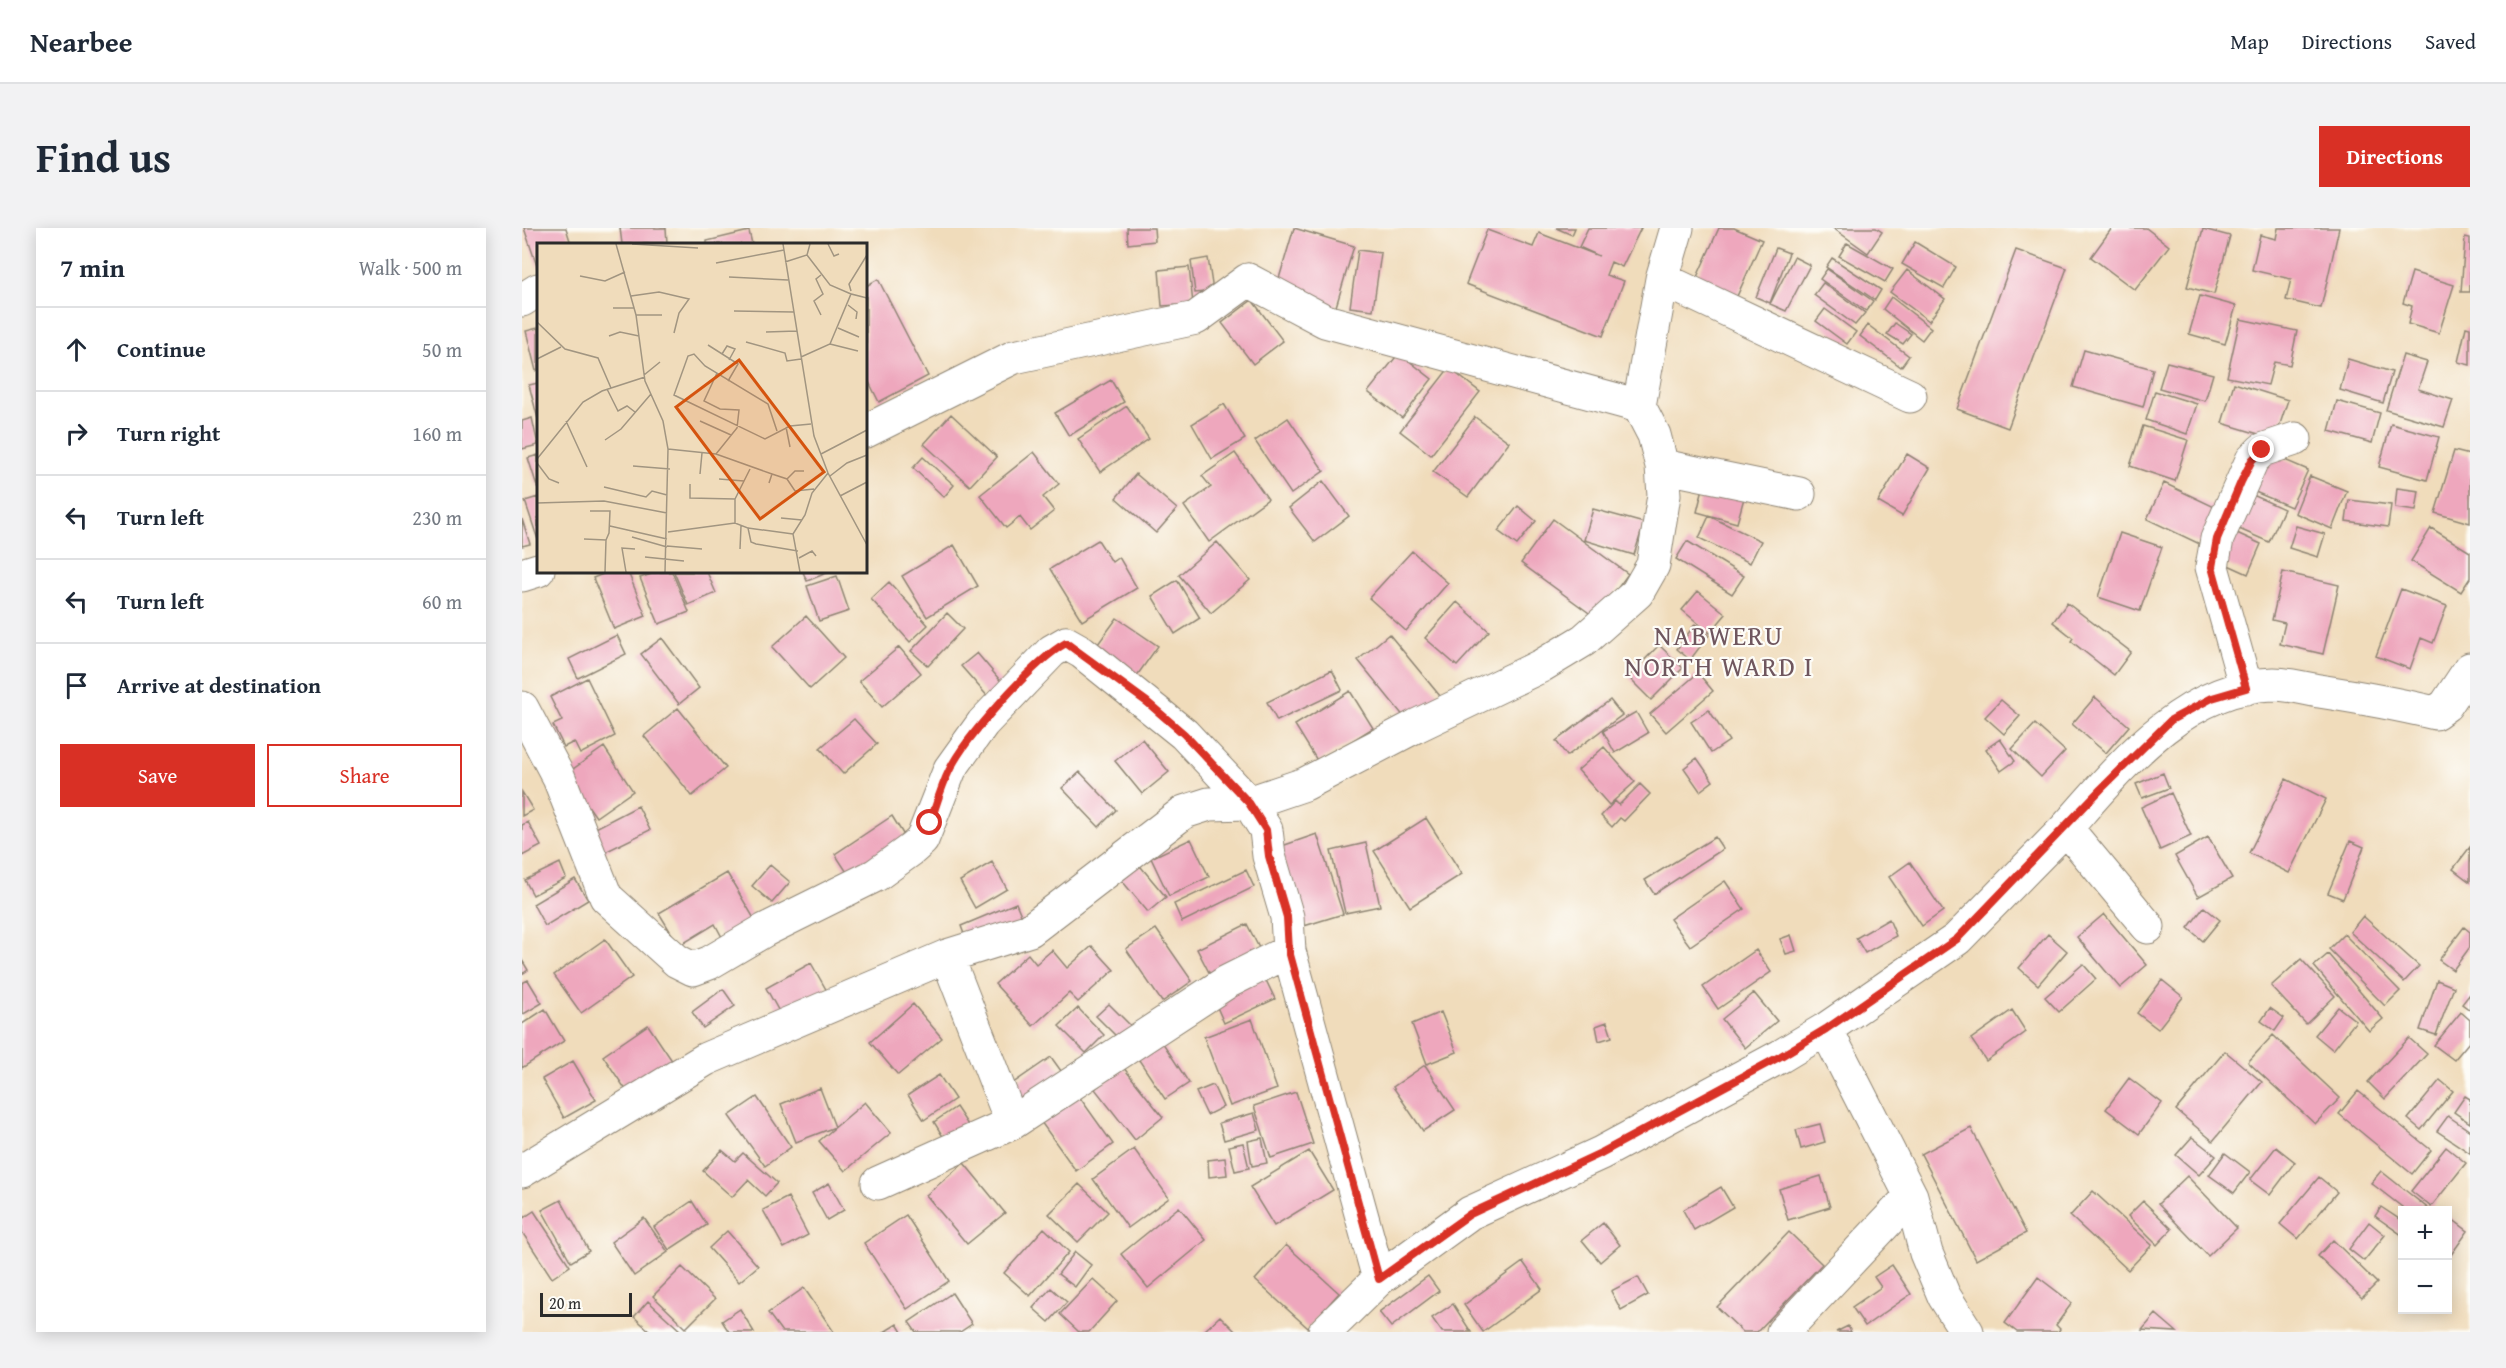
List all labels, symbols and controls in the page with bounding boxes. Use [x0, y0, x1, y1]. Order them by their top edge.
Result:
text: Nearbee [30, 21, 133, 62]
text: Map [2230, 26, 2269, 57]
text: Directions [2302, 26, 2392, 57]
text: Saved [2425, 26, 2476, 57]
text: Find us [36, 126, 171, 187]
button: Directions [2319, 126, 2470, 187]
inset map [537, 243, 867, 573]
text: 7 min [60, 248, 125, 287]
text: Walk · 500 m [359, 253, 462, 282]
icon: ahead [60, 333, 93, 366]
text: Continue [117, 333, 206, 365]
text: 50 m [422, 335, 462, 364]
icon: right [60, 417, 93, 450]
text: Turn right [117, 417, 220, 449]
text: 160 m [412, 419, 462, 448]
route end [2248, 436, 2274, 462]
icon: left [60, 501, 93, 534]
text: Turn left [117, 501, 204, 533]
text: 230 m [412, 503, 462, 532]
icon: left [60, 585, 93, 618]
text: Turn left [117, 585, 204, 617]
text: 60 m [422, 587, 462, 616]
district label: NABWERU NORTH WARD I [1624, 615, 1814, 686]
icon: arrive [60, 669, 93, 702]
text: Arrive at destination [117, 669, 321, 701]
button: Save [60, 744, 255, 807]
button: Share [267, 744, 462, 807]
route start [916, 809, 942, 835]
map controls [2398, 1206, 2452, 1314]
button: + [2398, 1206, 2452, 1260]
button: − [2398, 1260, 2452, 1314]
scale bar [540, 1290, 632, 1318]
text: 20 m [549, 1291, 581, 1315]

